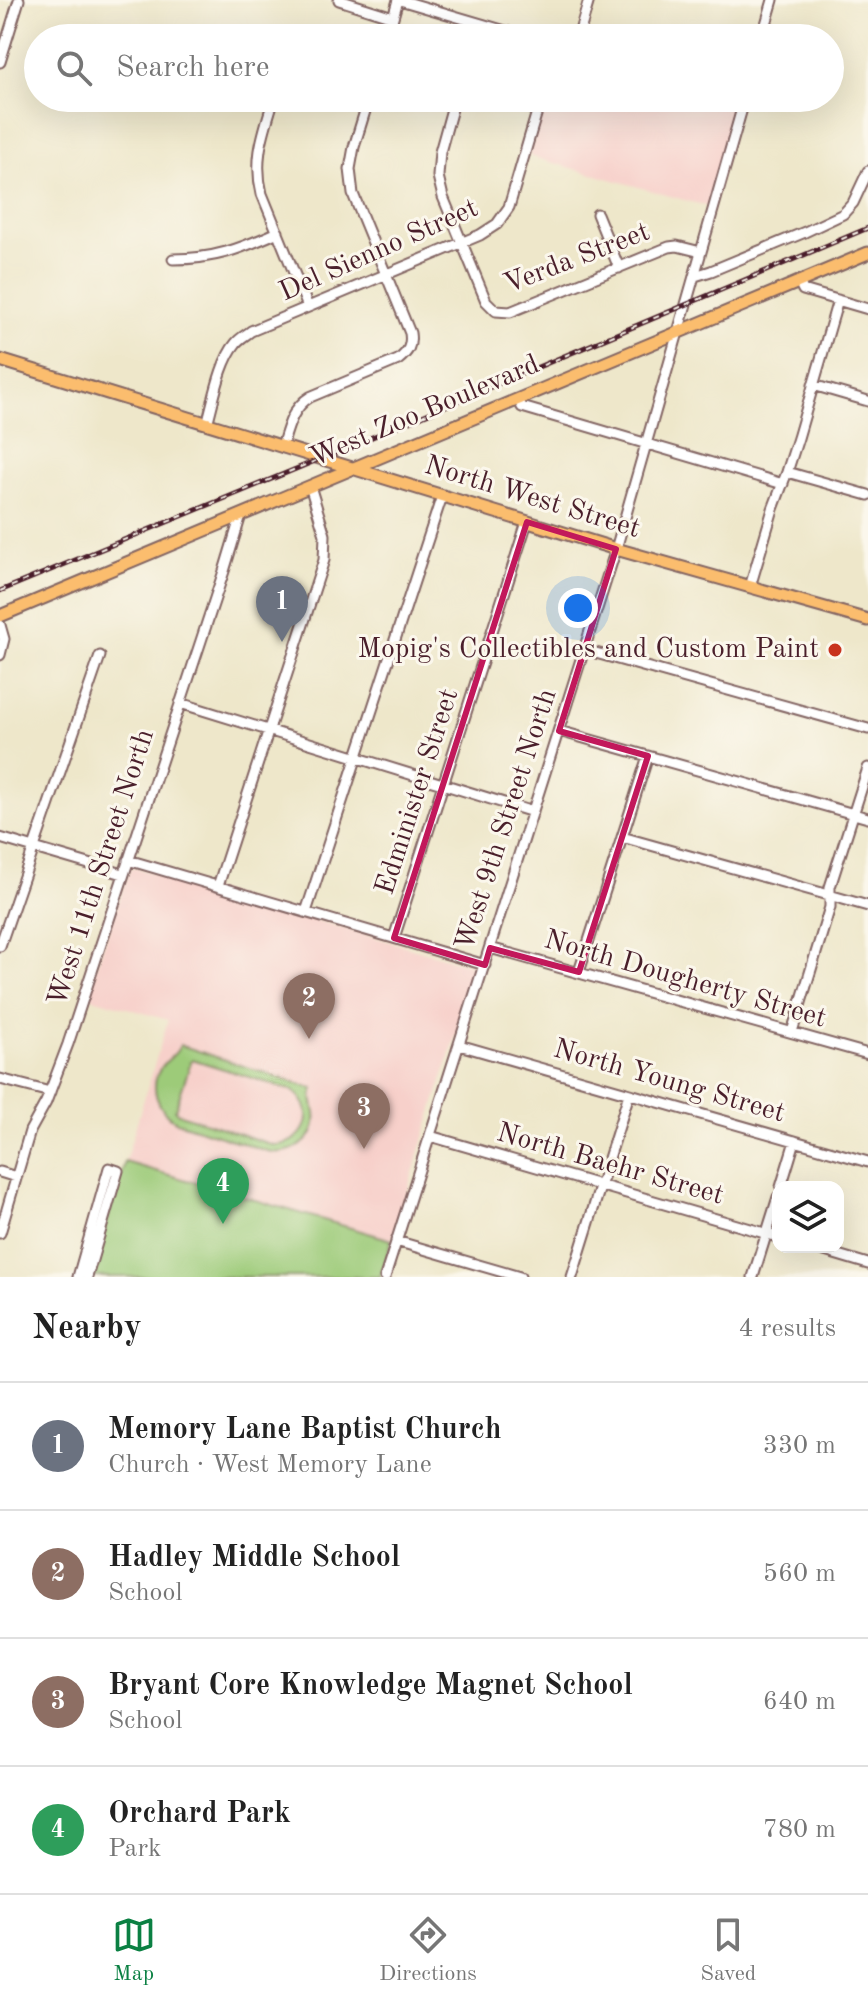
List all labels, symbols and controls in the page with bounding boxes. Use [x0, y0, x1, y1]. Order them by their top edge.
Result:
search box [24, 24, 844, 112]
icon: search [52, 46, 96, 90]
text: Search here [116, 53, 270, 83]
street label: Del Sienno Street [276, 195, 482, 307]
street label: Verda Street [500, 218, 654, 300]
street label: West Zoo Boulevard [306, 351, 544, 473]
street label: North West Street [421, 452, 643, 544]
pin: 1 [256, 576, 308, 642]
your location [558, 588, 598, 628]
place label: Mopig's Collectibles and Custom Paint [358, 636, 819, 664]
marker: Mopig's Collectibles and Custom Paint [826, 641, 844, 659]
street label: Edminister Street [372, 686, 464, 898]
street label: West 9th Street North [452, 686, 562, 954]
street label: West 11th Street North [44, 726, 160, 1010]
street label: North Dougherty Street [541, 926, 829, 1034]
pin: 2 [283, 973, 335, 1039]
street label: North Young Street [550, 1036, 788, 1128]
pin: 3 [338, 1083, 390, 1149]
street label: North Baehr Street [493, 1119, 727, 1211]
pin: 4 [197, 1158, 249, 1224]
map controls [772, 1181, 844, 1253]
button: layers [772, 1181, 844, 1253]
text: Nearby [32, 1312, 142, 1346]
text: 4 results [738, 1316, 836, 1342]
text: Memory Lane Baptist Church [108, 1415, 502, 1445]
text: 1 [50, 1433, 66, 1459]
text: 330 m [763, 1433, 836, 1459]
text: Church · West Memory Lane [108, 1452, 432, 1478]
text: Hadley Middle School [108, 1543, 400, 1573]
text: 2 [50, 1561, 66, 1587]
text: 560 m [763, 1561, 836, 1587]
text: School [108, 1580, 182, 1606]
text: Bryant Core Knowledge Magnet School [108, 1671, 633, 1701]
text: 3 [50, 1689, 66, 1715]
text: 640 m [763, 1689, 836, 1715]
text: School [108, 1708, 182, 1734]
text: Orchard Park [108, 1799, 291, 1829]
text: 4 [50, 1817, 66, 1843]
text: 780 m [763, 1817, 836, 1843]
text: Park [108, 1836, 162, 1862]
tab: Map [112, 1913, 156, 1988]
tab: Directions [379, 1913, 477, 1988]
tab: Saved [700, 1913, 756, 1988]

